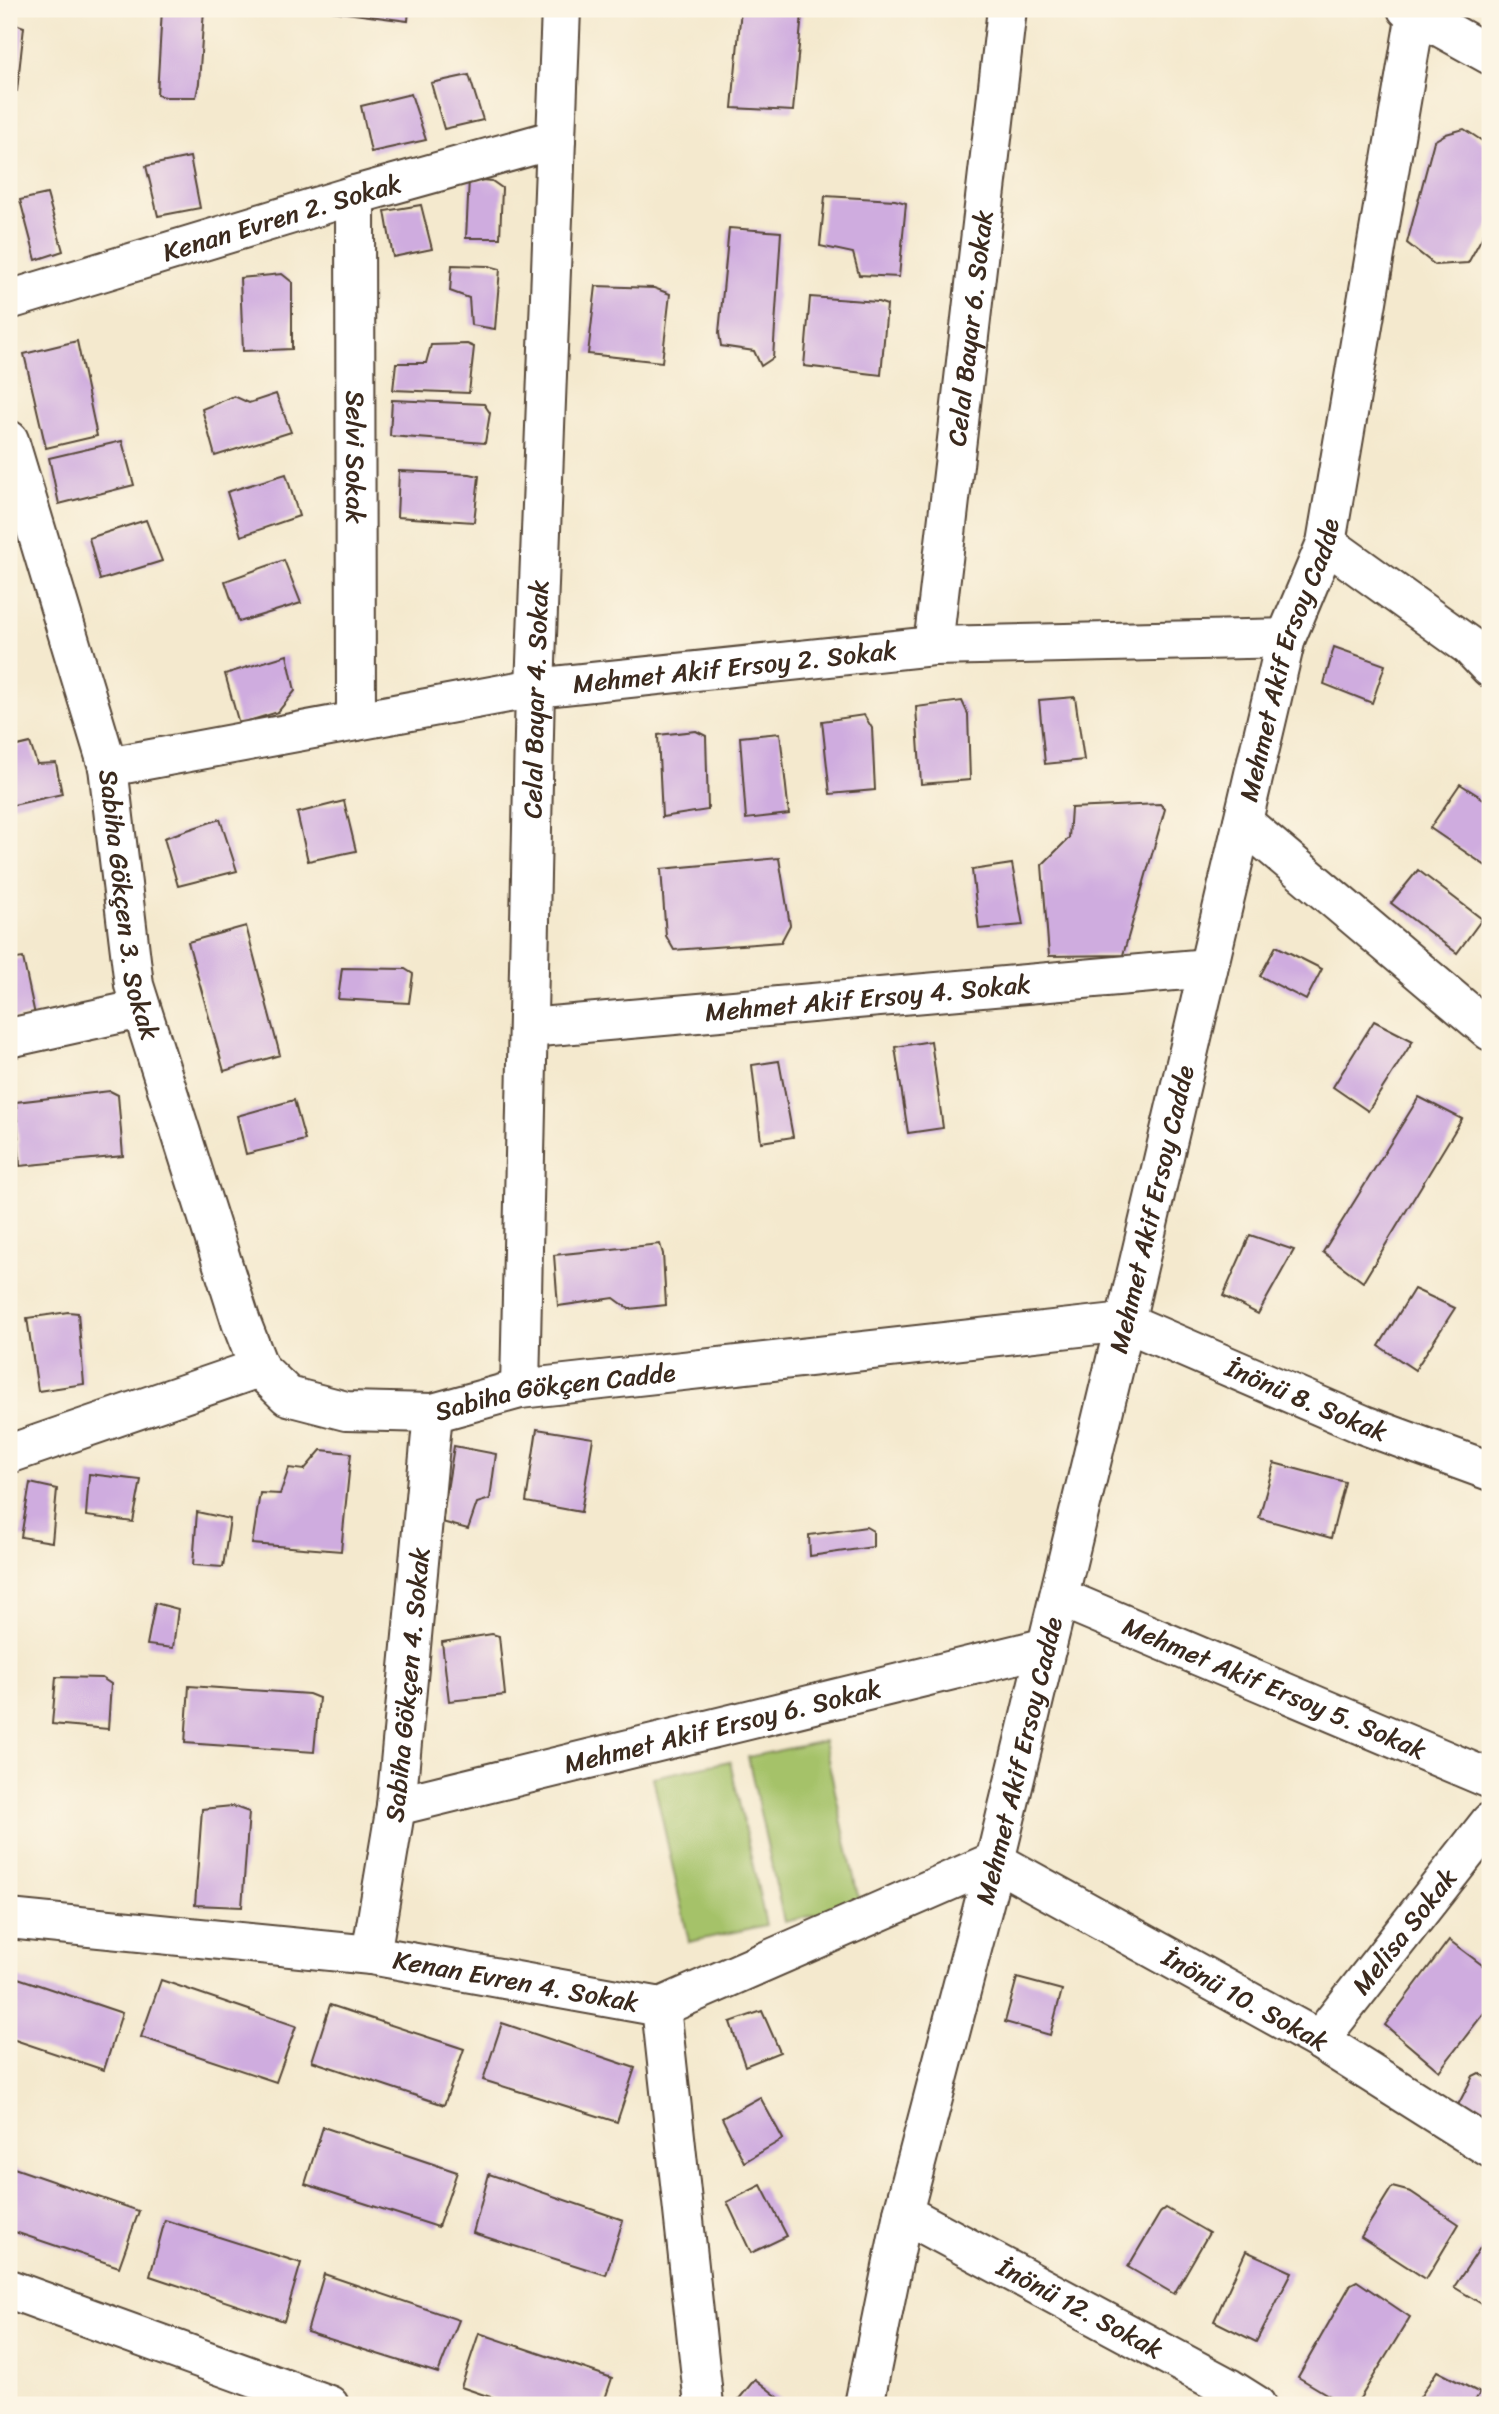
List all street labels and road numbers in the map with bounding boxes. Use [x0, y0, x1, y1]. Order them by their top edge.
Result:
street label: Kenan Evren 2. Sokak [157, 160, 407, 275]
street label: Celal Bayar 6. Sokak [933, 207, 1006, 449]
street label: Selvi Sokak [332, 390, 379, 524]
street label: Mehmet Akif Ersoy Cadde [1225, 515, 1353, 806]
street label: Celal Bayar 4. Sokak [509, 579, 562, 819]
street label: Mehmet Akif Ersoy 2. Sokak [570, 627, 899, 707]
street label: Sabiha Gökçen 3. Sokak [85, 767, 173, 1046]
street label: Mehmet Akif Ersoy 4. Sokak [703, 961, 1033, 1035]
street label: Mehmet Akif Ersoy Cadde [1095, 1060, 1208, 1358]
street label: İnönü 8. Sokak [1217, 1344, 1394, 1455]
street label: Sabiha Gökçen Cadde [429, 1349, 678, 1435]
street label: Sabiha Gökçen 4. Sokak [371, 1545, 443, 1826]
street label: Mehmet Akif Ersoy 5. Sokak [1115, 1603, 1434, 1773]
street label: Mehmet Akif Ersoy Cadde [962, 1612, 1076, 1910]
street label: Mehmet Akif Ersoy 6. Sokak [559, 1665, 886, 1787]
street label: Melisa Sokak [1339, 1858, 1469, 2005]
street label: İnönü 10. Sokak [1153, 1934, 1338, 2064]
street label: Kenan Evren 4. Sokak [389, 1936, 643, 2026]
street label: İnönü 12. Sokak [988, 2244, 1172, 2372]

